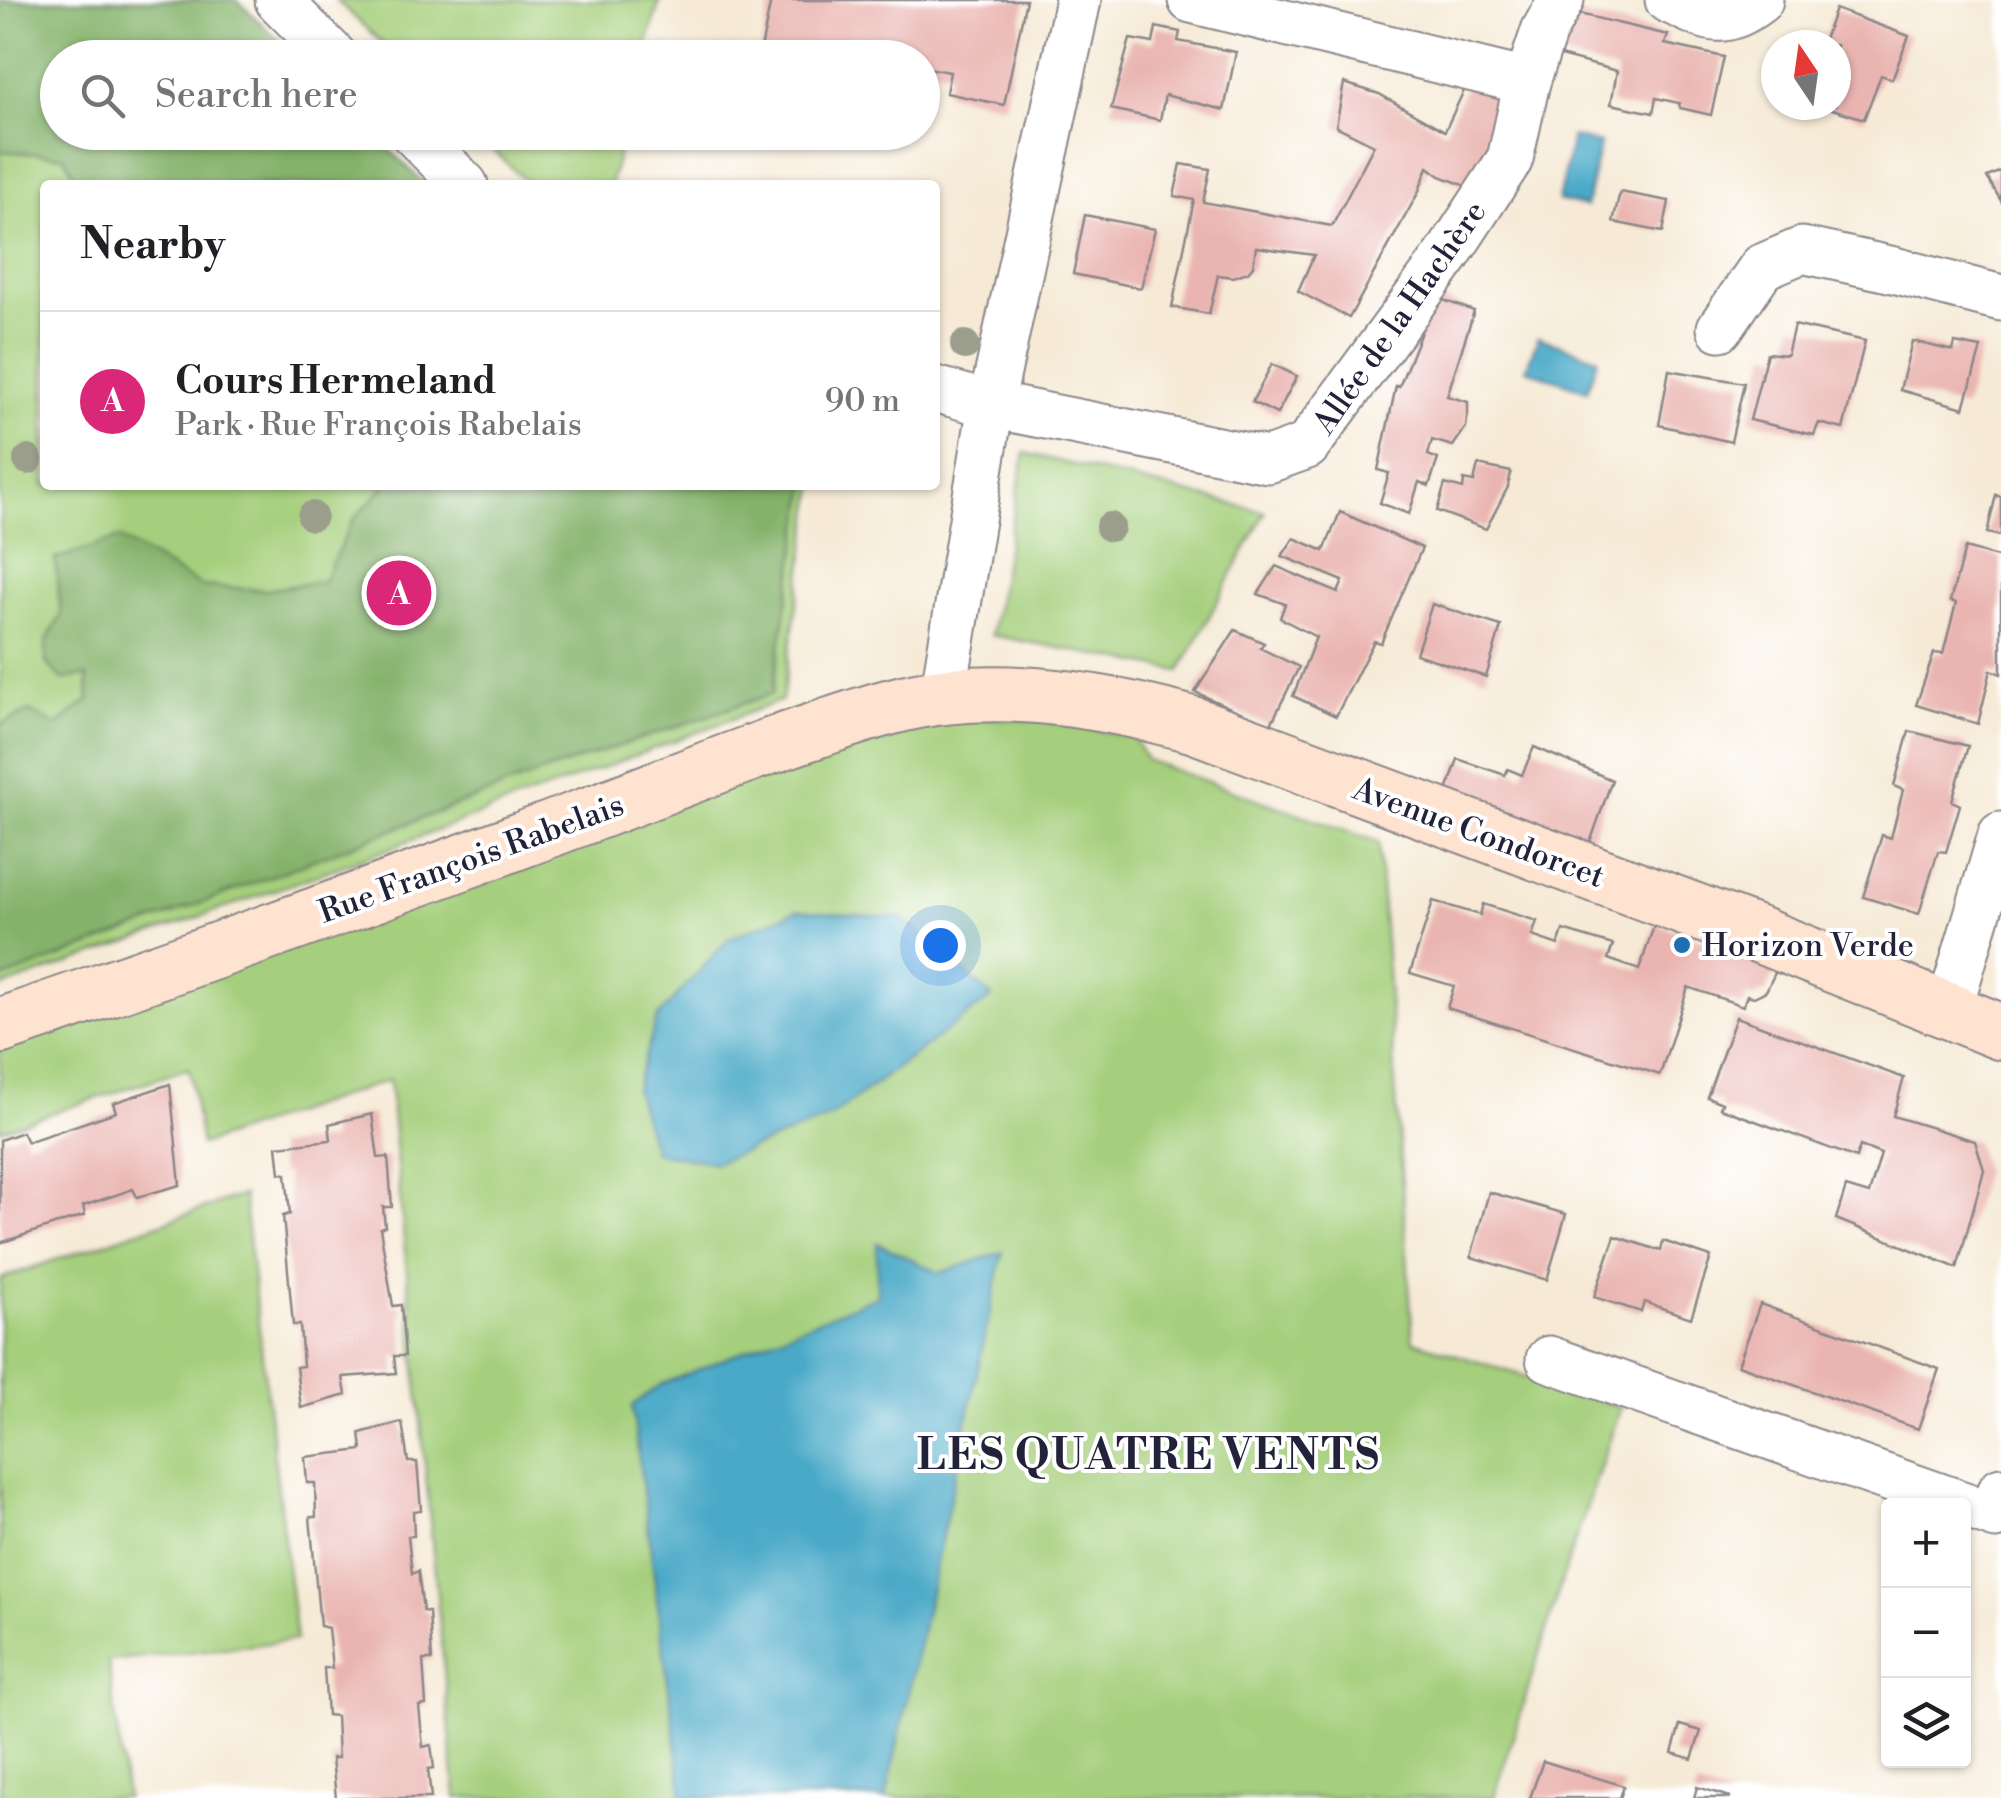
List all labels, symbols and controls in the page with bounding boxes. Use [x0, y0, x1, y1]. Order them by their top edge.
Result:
north arrow [1761, 30, 1851, 120]
search box [40, 40, 940, 150]
icon: search [75, 68, 130, 123]
text: Search here [155, 72, 358, 119]
street label: Allée de la Hachère [1304, 193, 1495, 443]
text: Nearby [80, 219, 225, 272]
text: Cours Hermeland [175, 358, 496, 405]
text: A [101, 381, 124, 421]
text: 90 m [825, 381, 900, 421]
text: Park · Rue François Rabelais [175, 405, 582, 445]
pin: A [366, 556, 432, 630]
street label: Avenue Condorcet [1347, 769, 1610, 897]
street label: Rue François Rabelais [313, 785, 629, 933]
your location [915, 920, 966, 971]
place label: Horizon Verde [1702, 926, 1914, 966]
marker: Horizon Verde [1671, 934, 1693, 956]
district label: LES QUATRE VENTS [917, 1430, 1381, 1483]
map controls [1881, 1498, 1971, 1768]
button: + [1881, 1498, 1971, 1588]
button: − [1881, 1588, 1971, 1678]
button: layers [1881, 1678, 1971, 1768]

